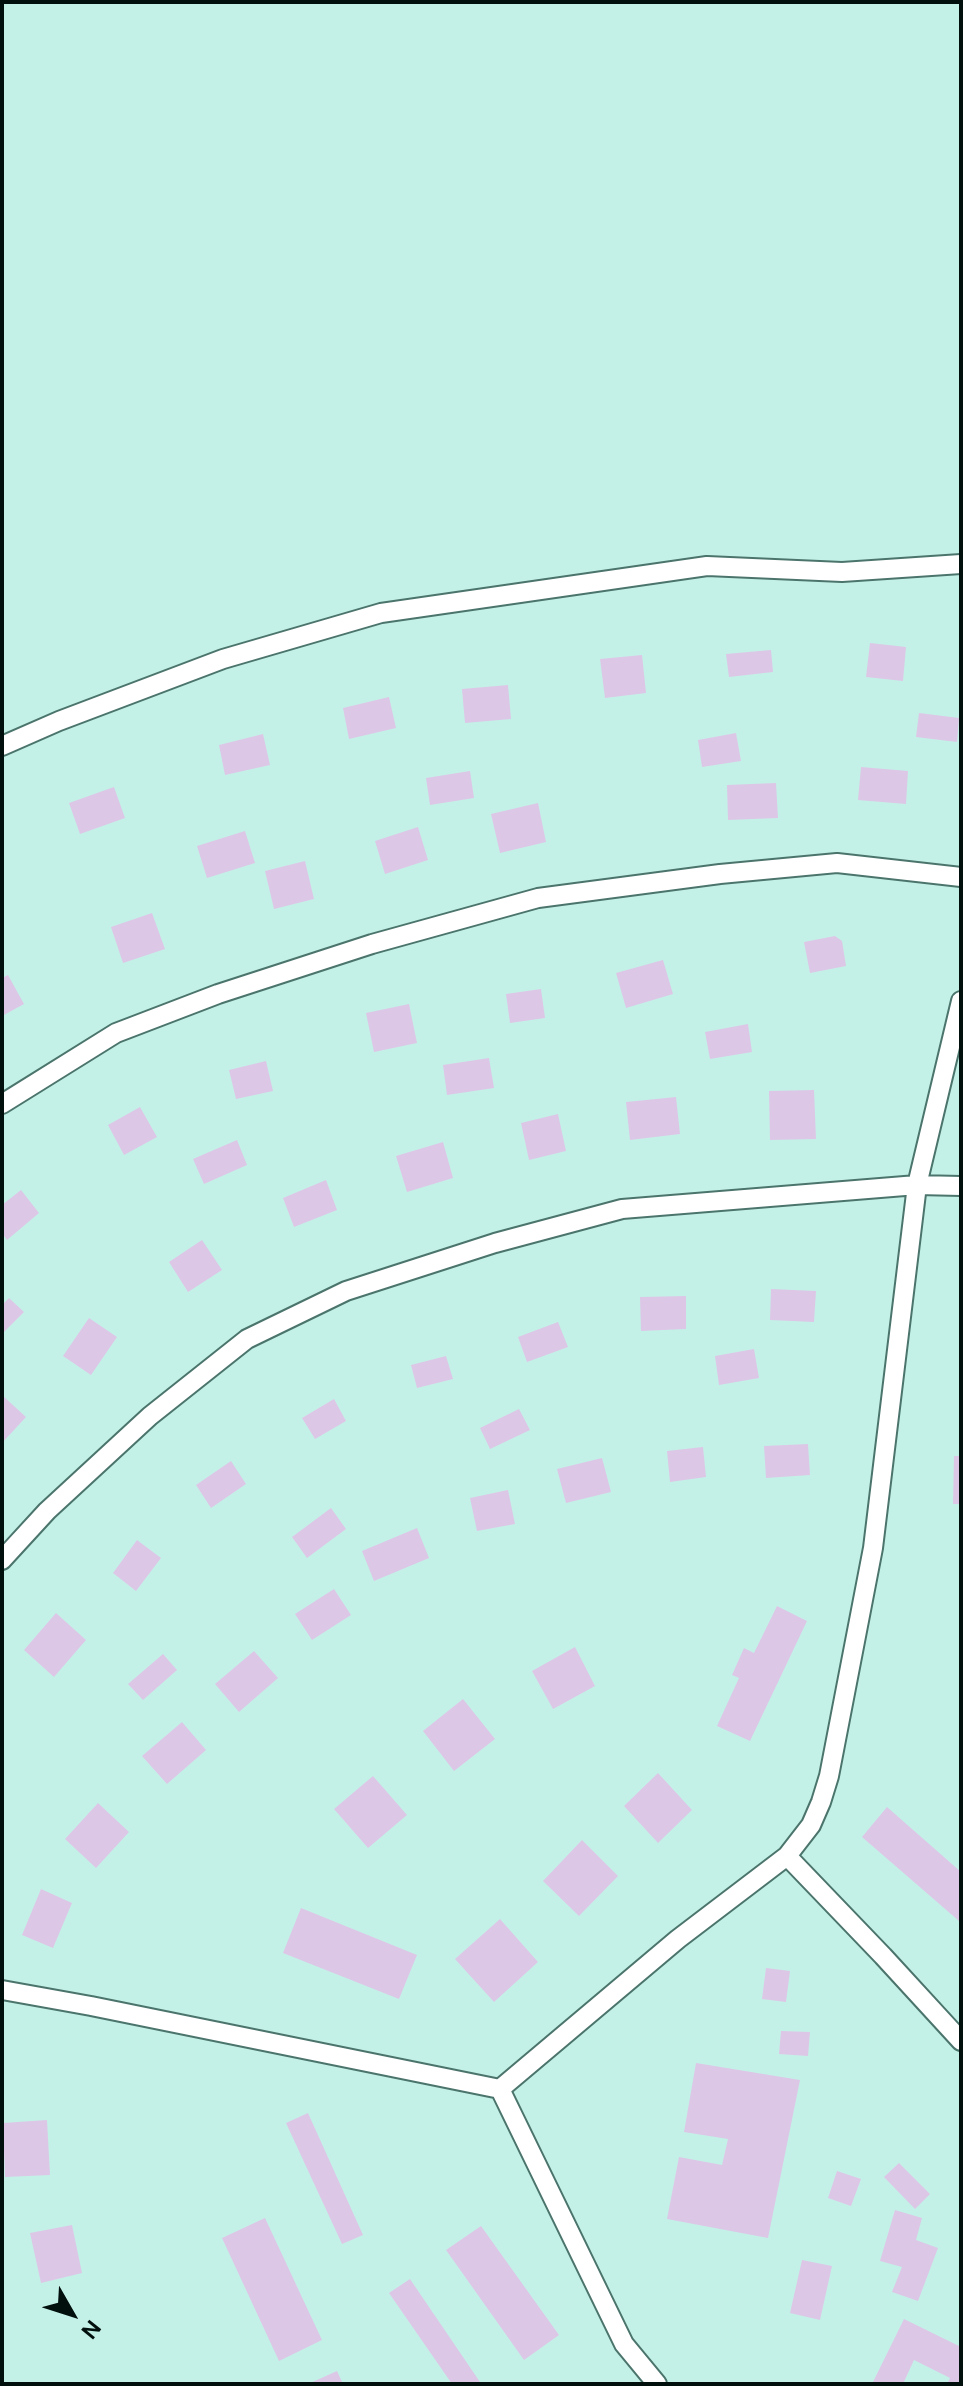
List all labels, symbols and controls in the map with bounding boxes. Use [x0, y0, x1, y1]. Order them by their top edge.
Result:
north arrow [32, 2274, 112, 2354]
text: N [75, 2314, 107, 2345]

